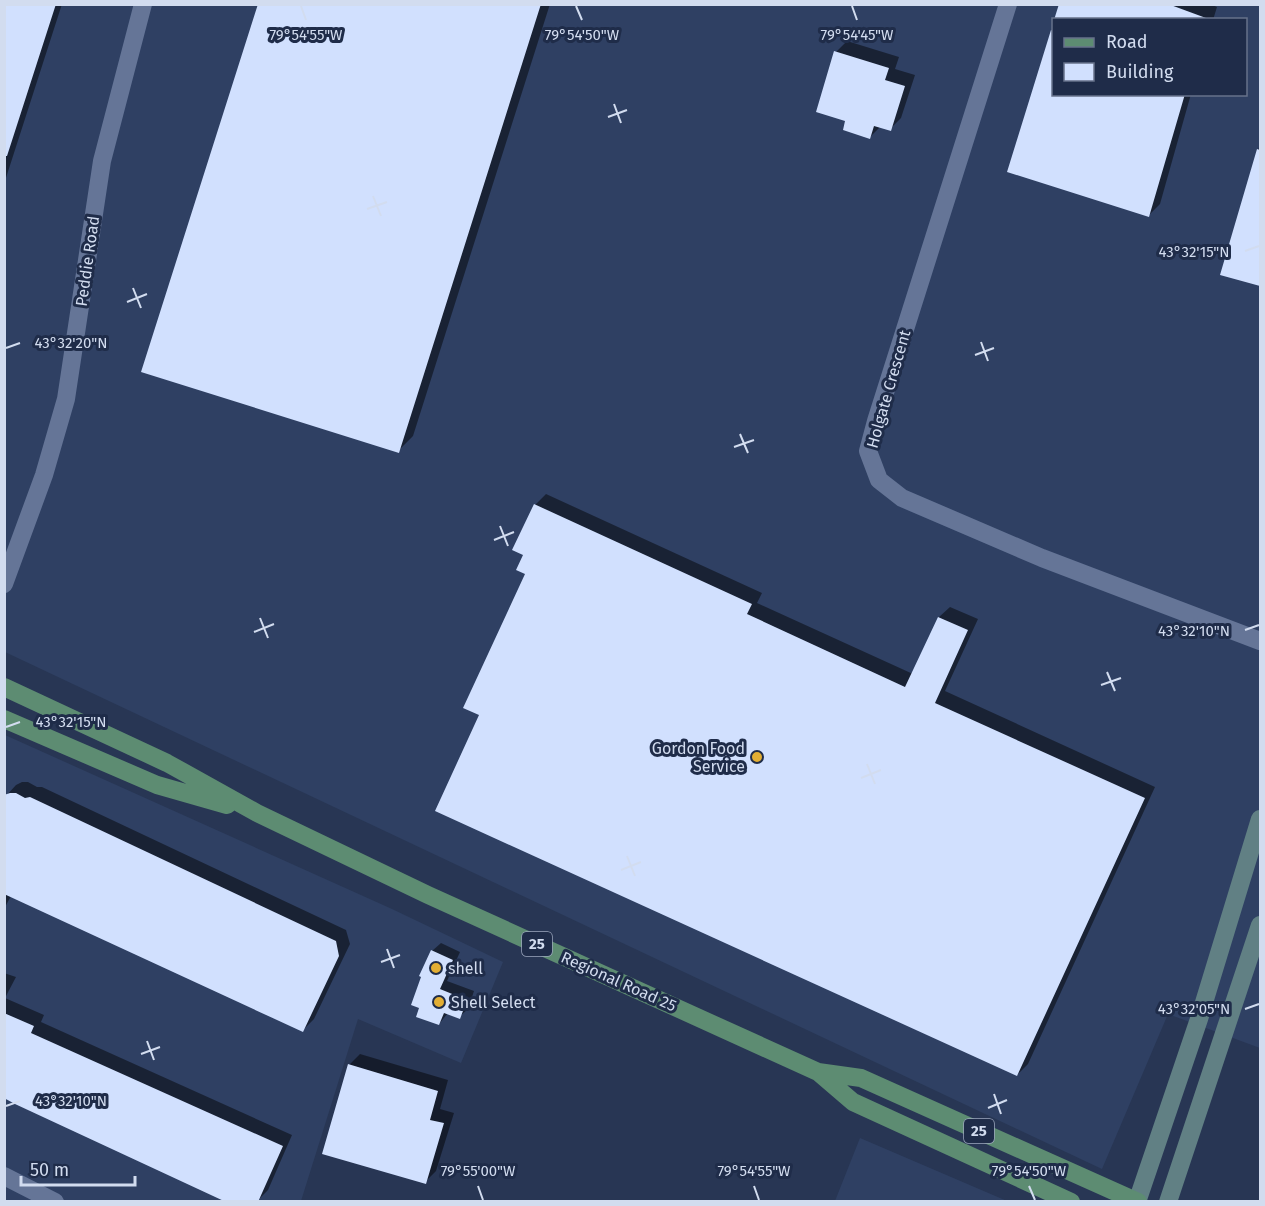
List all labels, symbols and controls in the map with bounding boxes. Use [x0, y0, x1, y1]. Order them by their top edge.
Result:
legend [1052, 18, 1247, 96]
text: 79°54'55"W [269, 26, 343, 44]
text: 79°54'50"W [545, 26, 620, 44]
text: 79°54'45"W [821, 26, 894, 44]
text: Road [1106, 31, 1148, 53]
text: Building [1106, 61, 1174, 83]
street label: Peddie Road [72, 215, 103, 307]
text: 43°32'15"N [1159, 243, 1229, 261]
street label: Holgate Crescent [863, 328, 914, 450]
text: 43°32'20"N [35, 334, 107, 352]
text: 43°32'10"N [1158, 622, 1230, 640]
text: 43°32'15"N [36, 713, 106, 731]
place label: Gordon Food Service [652, 739, 745, 776]
marker: Gordon Food Service [750, 750, 764, 764]
road number: 25 [522, 932, 552, 956]
street label: Regional Road 25 [558, 948, 679, 1015]
place label: shell [448, 959, 483, 978]
marker: shell [429, 961, 443, 975]
place label: Shell Select [451, 993, 536, 1012]
marker: Shell Select [432, 995, 446, 1009]
text: 43°32'05"N [1158, 1000, 1230, 1018]
text: 43°32'10"N [35, 1092, 107, 1110]
road number: 25 [964, 1119, 994, 1143]
scale bar [21, 1149, 135, 1187]
text: 50 m [30, 1159, 69, 1181]
text: 79°55'00"W [441, 1162, 516, 1180]
text: 79°54'55"W [717, 1162, 791, 1180]
text: 79°54'50"W [992, 1162, 1067, 1180]

